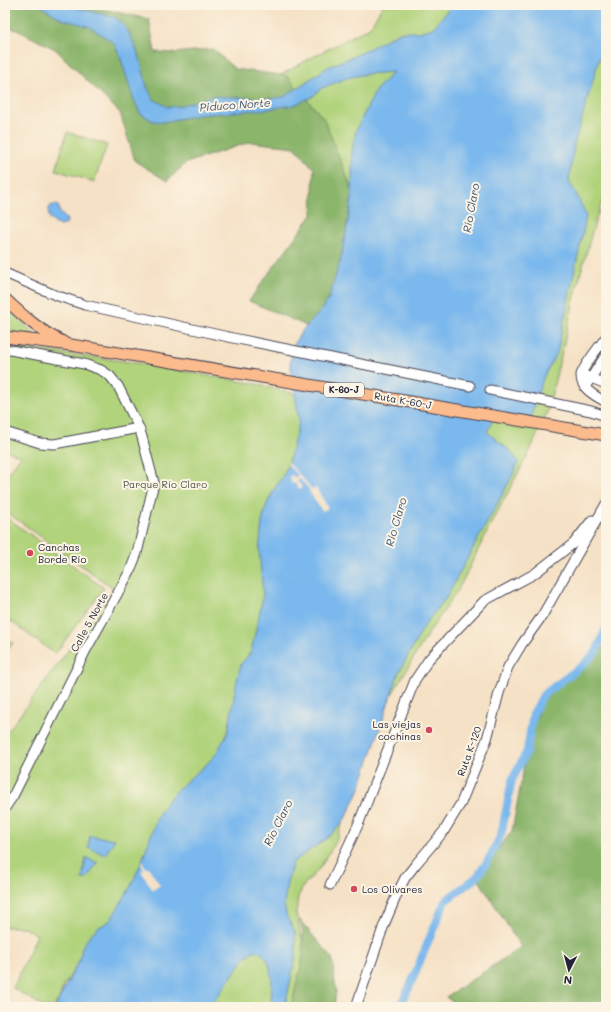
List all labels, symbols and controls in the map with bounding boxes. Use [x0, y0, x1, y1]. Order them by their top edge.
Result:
water label: Piduco Norte [199, 95, 271, 114]
water label: Río Claro [459, 181, 482, 234]
road number: K-60-J [324, 383, 364, 397]
street label: Ruta K-60-J [373, 388, 433, 412]
park label: Parque Río Claro [123, 477, 207, 491]
water label: Río Claro [381, 495, 410, 548]
place label: Canchas Borde Río [38, 540, 86, 566]
marker: Canchas Borde Río [25, 548, 35, 558]
street label: Calle 5 Norte [67, 590, 111, 654]
place label: Las viejas cochinas [372, 717, 421, 743]
street label: Ruta K-120 [453, 724, 485, 778]
marker: Las viejas cochinas [424, 725, 434, 735]
water label: Río Claro [260, 797, 296, 848]
place label: Los Olivares [362, 882, 422, 896]
marker: Los Olivares [349, 884, 359, 894]
north arrow [549, 950, 589, 990]
text: N [563, 973, 573, 988]

